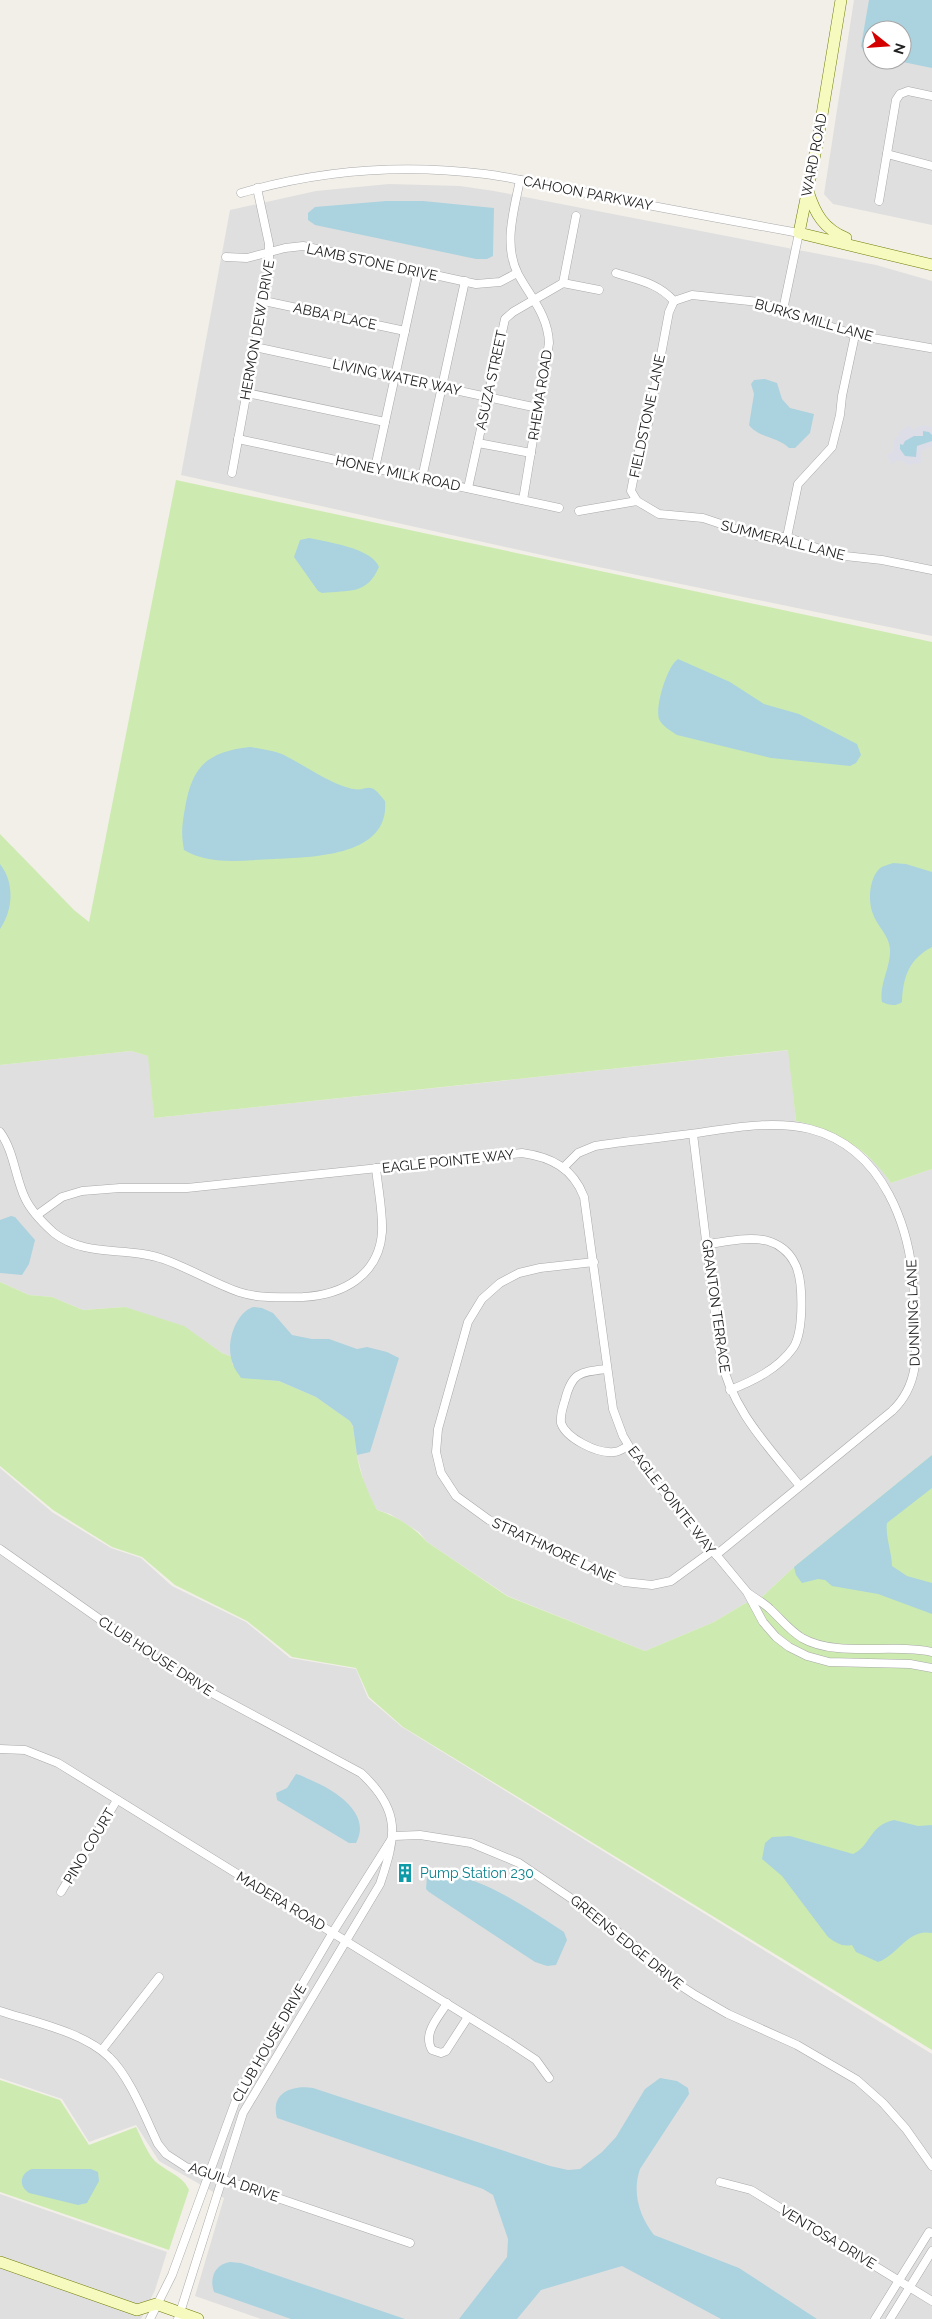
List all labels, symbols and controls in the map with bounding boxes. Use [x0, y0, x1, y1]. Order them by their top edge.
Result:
north arrow [862, 20, 912, 70]
text: N [890, 41, 909, 56]
street label: WARD ROAD [798, 112, 830, 198]
street label: CAHOON PARKWAY [522, 173, 654, 213]
street label: LAMB STONE DRIVE [305, 240, 439, 284]
street label: HERMON DEW DRIVE [237, 259, 277, 401]
street label: BURKS MILL LANE [753, 295, 875, 345]
street label: ABBA PLACE [292, 299, 378, 333]
street label: ASUZA STREET [473, 328, 509, 431]
street label: RHEMA ROAD [525, 348, 555, 442]
street label: FIELDSTONE LANE [626, 353, 668, 479]
street label: LIVING WATER WAY [331, 356, 463, 398]
street label: HONEY MILK ROAD [334, 452, 462, 494]
street label: SUMMERALL LANE [719, 517, 847, 563]
street label: EAGLE POINTE WAY [381, 1146, 515, 1176]
street label: GRANTON TERRACE [699, 1238, 733, 1374]
street label: DUNNING LANE [903, 1259, 923, 1367]
street label: EAGLE POINTE WAY [625, 1443, 719, 1557]
street label: STRATHMORE LANE [490, 1514, 618, 1586]
street label: CLUB HOUSE DRIVE [96, 1613, 216, 1699]
street label: PINO COURT [60, 1805, 118, 1887]
building icon: Pump Station 230 [394, 1862, 416, 1884]
place label: Pump Station 230 [420, 1865, 534, 1881]
street label: MADERA ROAD [234, 1868, 328, 1934]
street label: GREENS EDGE DRIVE [567, 1892, 687, 1992]
street label: CLUB HOUSE DRIVE [229, 1981, 309, 2105]
street label: AGUILA DRIVE [187, 2159, 281, 2205]
street label: VENTOSA DRIVE [777, 2202, 879, 2272]

